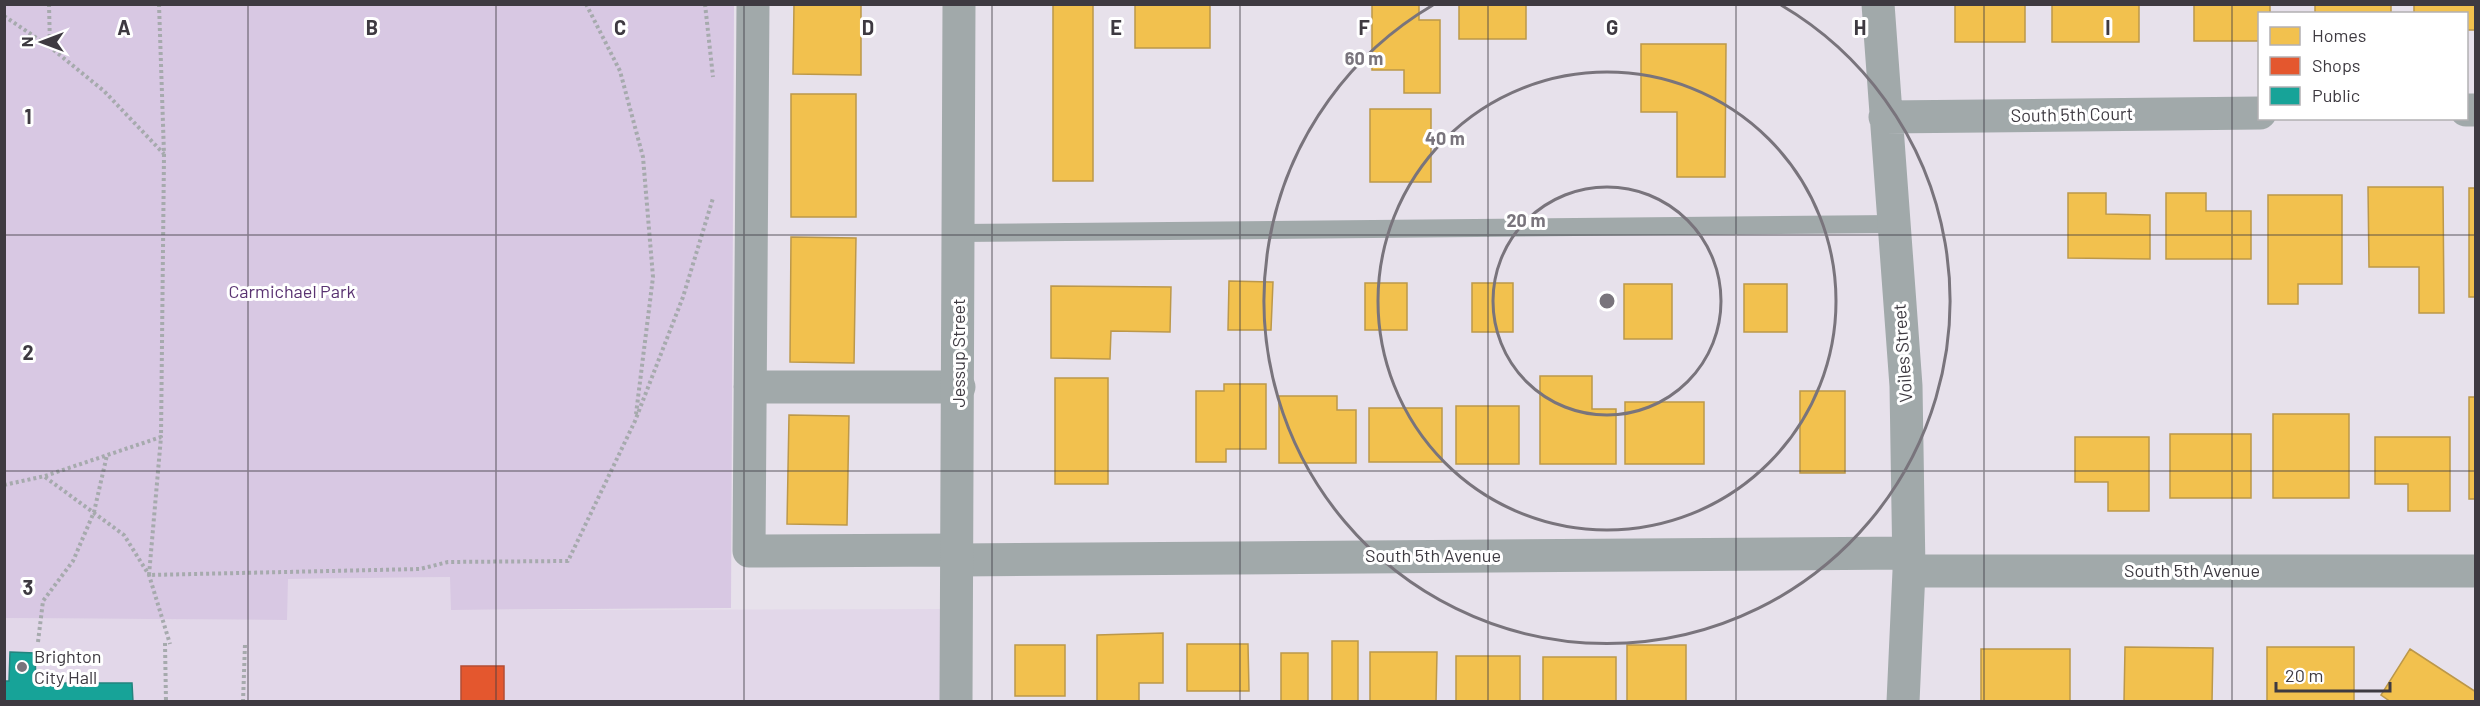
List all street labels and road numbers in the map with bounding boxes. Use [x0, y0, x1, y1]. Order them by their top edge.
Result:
street label: South 5th Court [2010, 102, 2133, 126]
street label: Jessup Street [947, 298, 969, 408]
street label: Voiles Street [1888, 303, 1916, 403]
street label: South 5th Avenue [1365, 544, 1501, 566]
street label: South 5th Avenue [2124, 559, 2260, 581]

